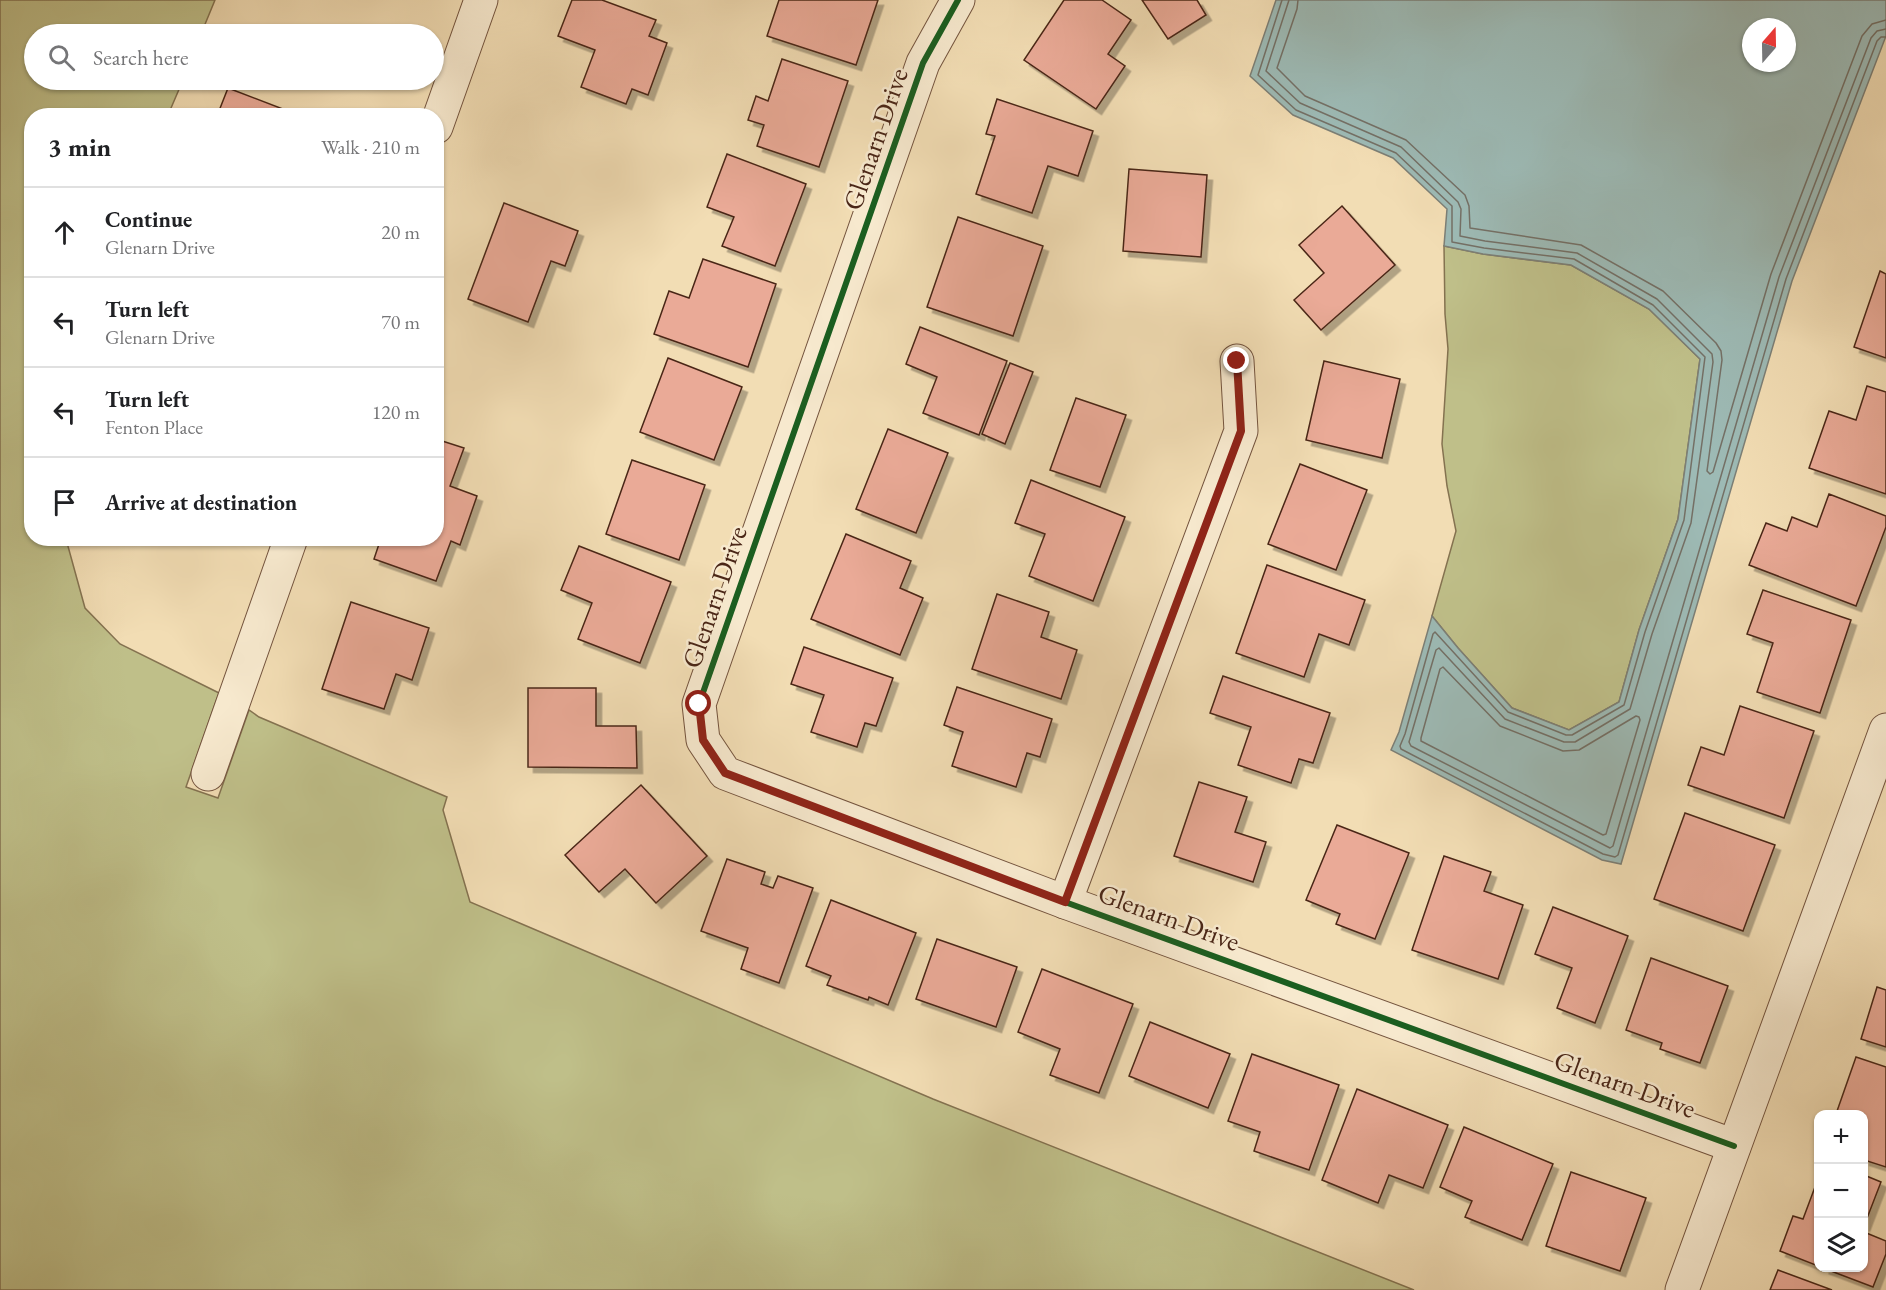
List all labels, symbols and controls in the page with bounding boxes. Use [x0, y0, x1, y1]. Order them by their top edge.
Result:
north arrow [1742, 18, 1796, 72]
search box [24, 24, 444, 90]
icon: search [45, 41, 78, 74]
text: Search here [93, 43, 188, 72]
street label: Glenarn Drive [834, 63, 916, 215]
text: 3 min [48, 130, 111, 164]
text: Walk · 210 m [321, 134, 420, 160]
text: Continue [105, 205, 192, 234]
icon: ahead [48, 216, 81, 249]
text: 20 m [381, 219, 420, 245]
text: Glenarn Drive [105, 234, 215, 260]
text: Turn left [105, 295, 189, 324]
icon: left [48, 306, 81, 339]
text: 70 m [381, 309, 420, 335]
text: Glenarn Drive [105, 324, 215, 350]
route end [1223, 347, 1249, 373]
text: Turn left [105, 385, 189, 414]
icon: left [48, 396, 81, 429]
text: 120 m [372, 399, 420, 425]
text: Fenton Place [105, 414, 203, 440]
icon: arrive [48, 486, 81, 519]
text: Arrive at destination [105, 488, 297, 517]
street label: Glenarn Drive [673, 521, 755, 673]
route start [685, 690, 711, 716]
street label: Glenarn Drive [1093, 875, 1245, 959]
street label: Glenarn Drive [1549, 1042, 1701, 1126]
map controls [1814, 1110, 1868, 1272]
button: + [1814, 1110, 1868, 1164]
button: − [1814, 1164, 1868, 1218]
button: layers [1814, 1218, 1868, 1272]

